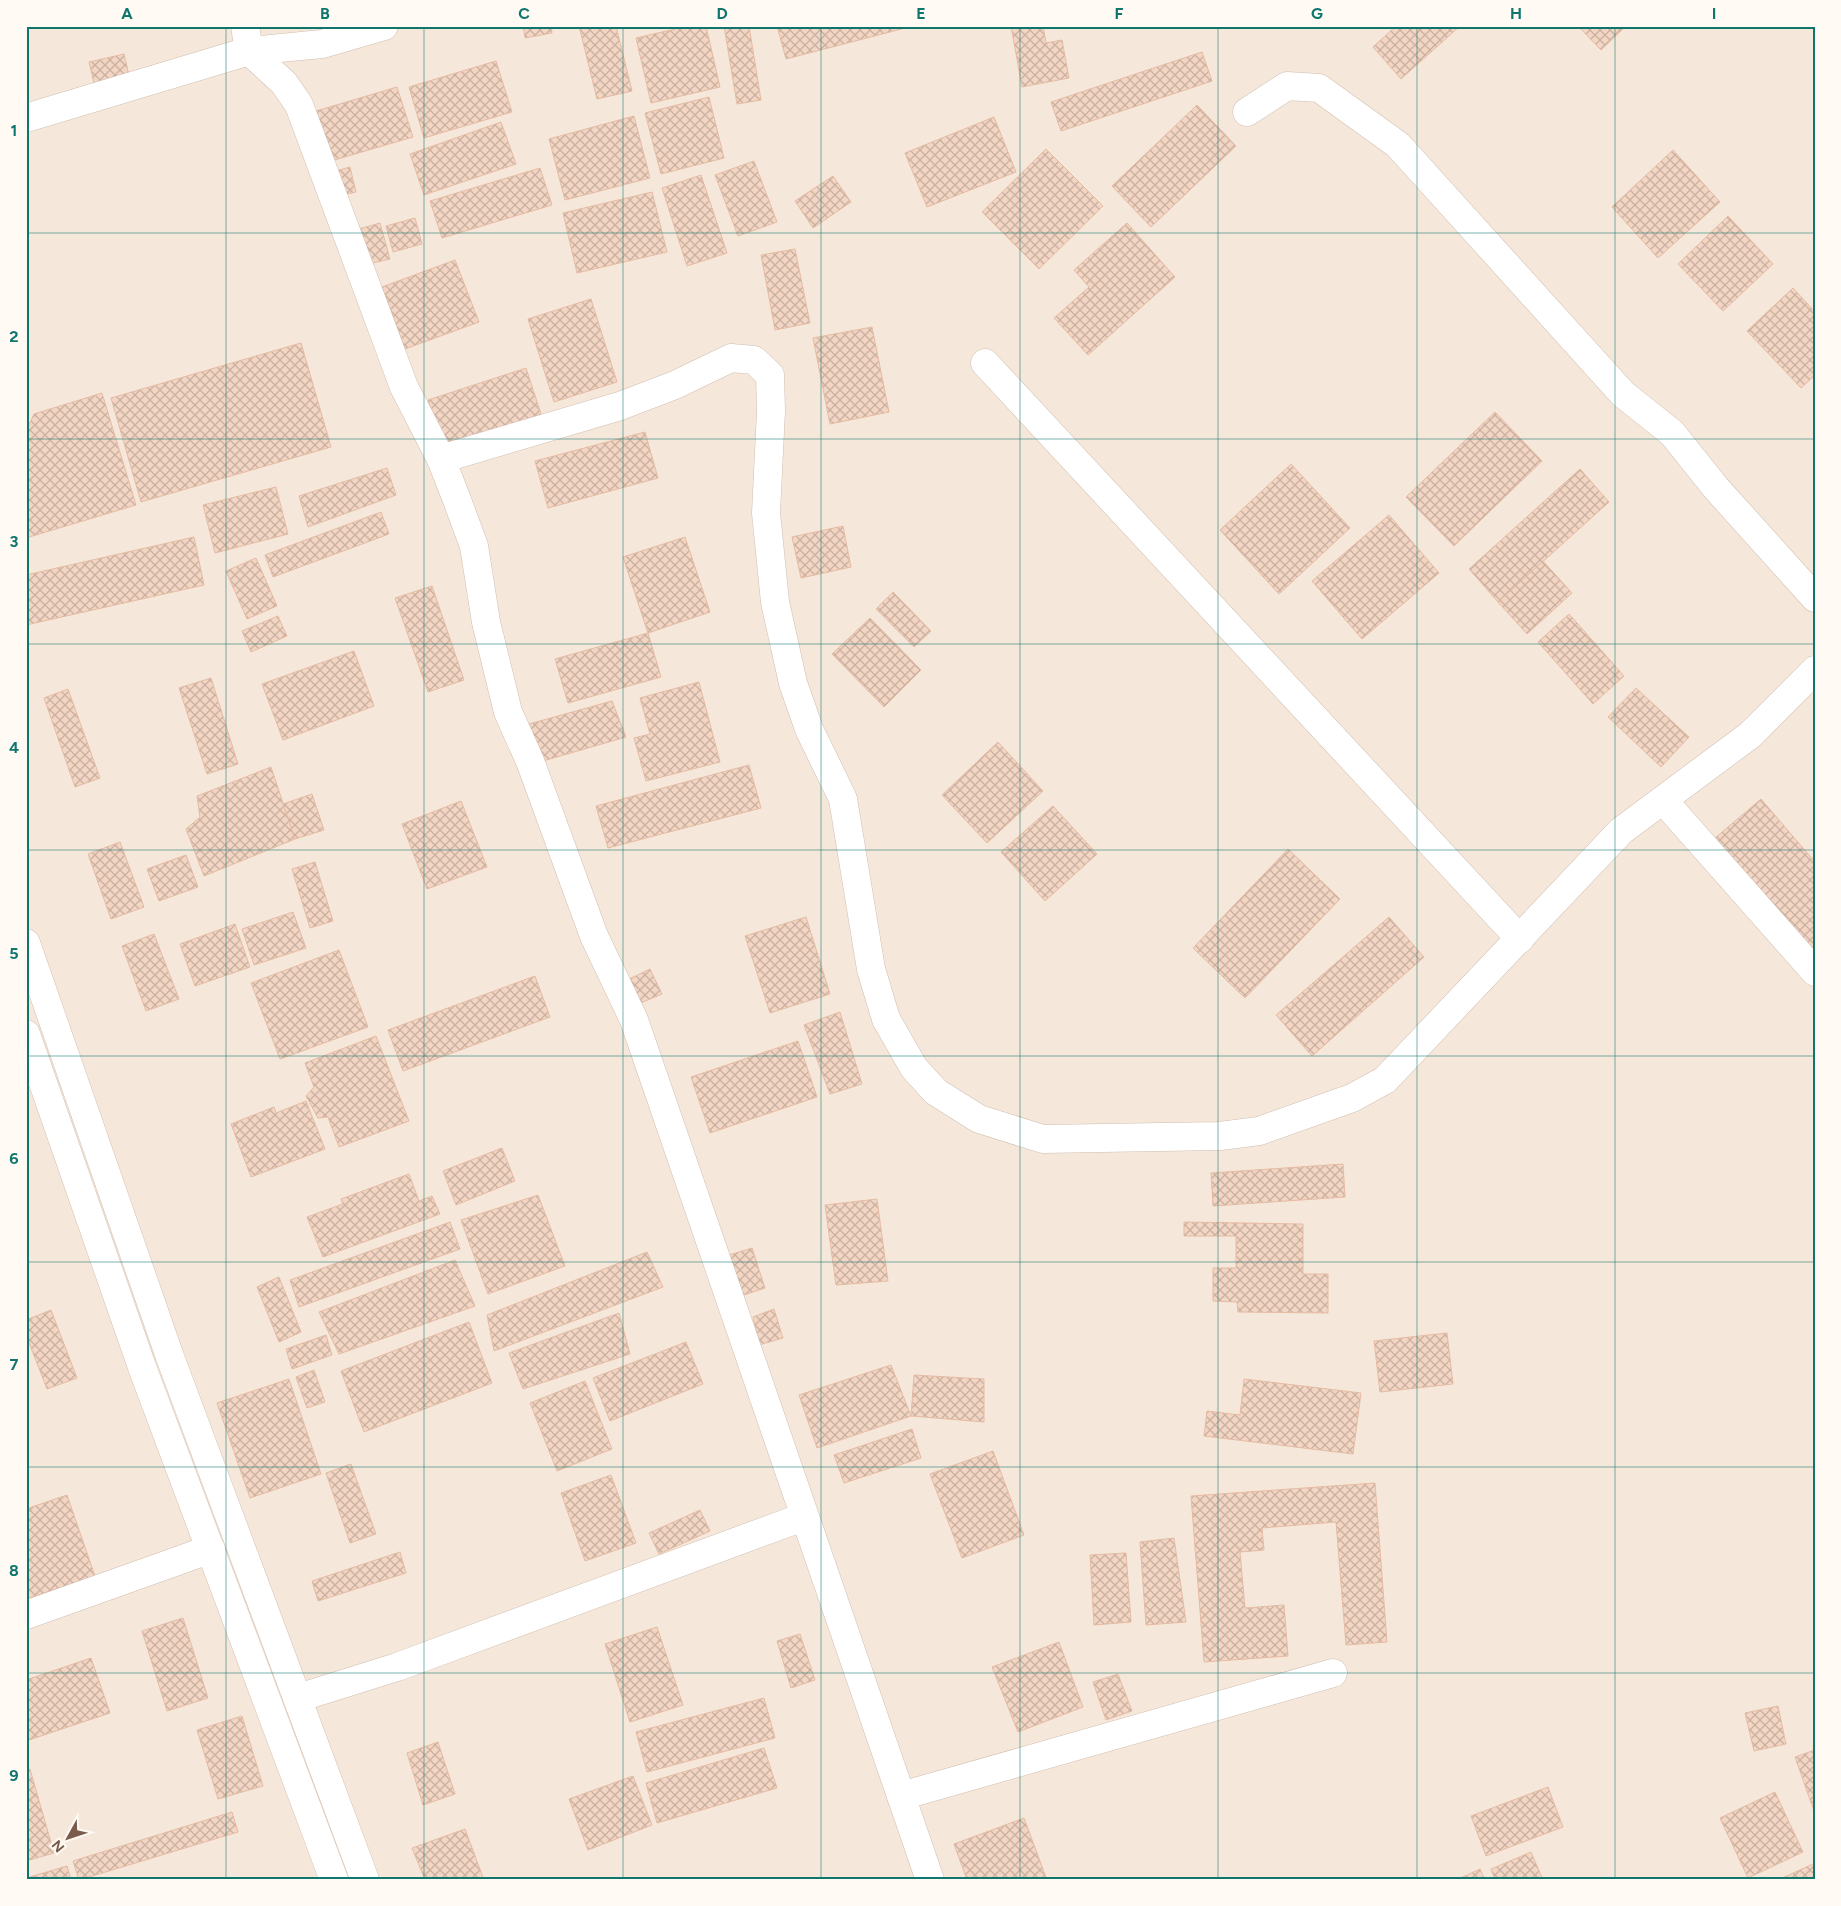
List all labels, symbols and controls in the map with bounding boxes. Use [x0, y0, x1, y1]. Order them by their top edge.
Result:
text: A [121, 4, 133, 23]
text: B [320, 4, 330, 23]
text: C [518, 4, 530, 23]
text: D [716, 4, 728, 23]
text: E [916, 4, 926, 23]
text: F [1115, 4, 1124, 23]
text: G [1311, 4, 1323, 23]
text: H [1510, 4, 1522, 23]
text: I [1712, 4, 1716, 23]
text: 1 [11, 121, 17, 140]
text: 2 [9, 327, 19, 346]
text: 3 [10, 532, 19, 551]
text: 4 [9, 738, 19, 757]
text: 5 [9, 944, 19, 963]
text: 6 [9, 1149, 19, 1168]
text: 7 [10, 1355, 19, 1374]
text: 8 [9, 1561, 19, 1580]
text: 9 [9, 1766, 19, 1785]
north arrow [42, 1814, 92, 1864]
text: N [48, 1836, 68, 1856]

